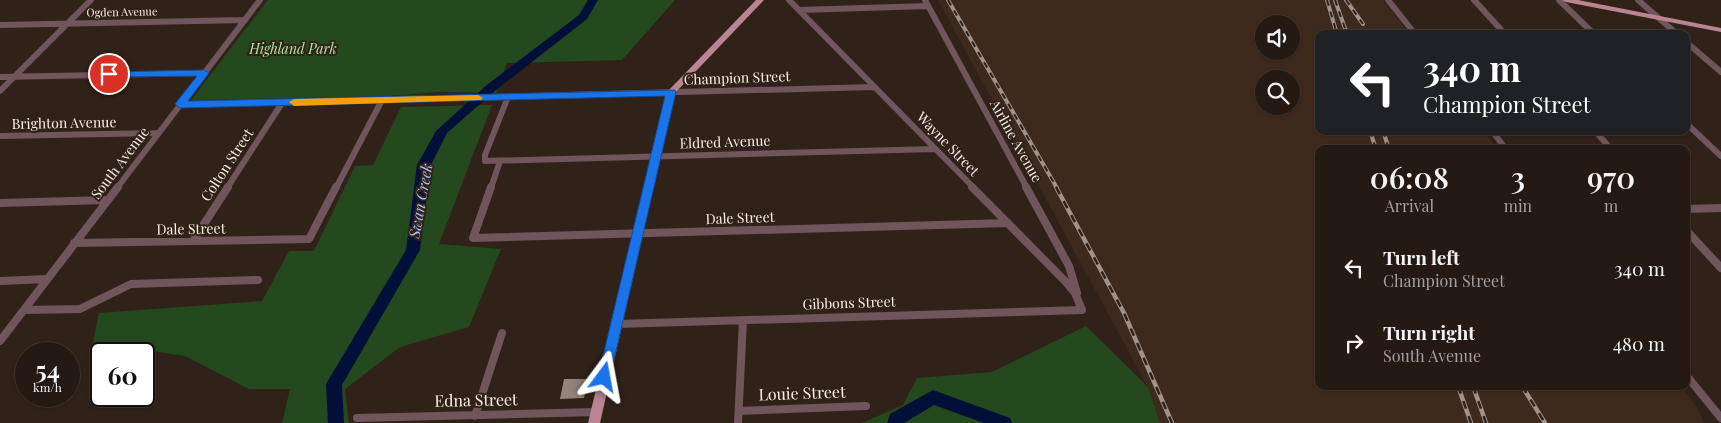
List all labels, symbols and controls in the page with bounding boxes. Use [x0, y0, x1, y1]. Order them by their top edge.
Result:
street label: Ogden Avenue [86, 3, 158, 20]
map controls [1255, 15, 1300, 115]
button: sound [1255, 15, 1300, 60]
park label: Highland Park [248, 39, 337, 58]
text: 340 m [1423, 44, 1521, 91]
icon: left [1340, 50, 1405, 115]
pin [88, 53, 130, 95]
icon: arrive [95, 60, 123, 88]
street label: Champion Street [683, 66, 792, 89]
button: search [1255, 70, 1300, 115]
text: Champion Street [1423, 89, 1591, 119]
street label: Airline Avenue [985, 95, 1047, 185]
street label: Wayne Street [912, 107, 985, 181]
street label: Brighton Avenue [11, 112, 117, 133]
street label: South Avenue [86, 123, 153, 203]
street label: Colton Street [196, 124, 258, 205]
street label: Eldred Avenue [679, 130, 771, 153]
text: 06:08 [1370, 157, 1449, 197]
text: 3 [1511, 157, 1525, 197]
text: 970 [1587, 157, 1635, 197]
water label: Swan Creek [403, 162, 436, 241]
text: Arrival [1385, 195, 1434, 216]
text: min [1504, 195, 1532, 216]
text: m [1604, 195, 1618, 216]
street label: Dale Street [705, 207, 776, 228]
street label: Dale Street [156, 218, 227, 239]
text: Turn left [1383, 244, 1460, 270]
icon: left [1340, 254, 1368, 282]
text: 340 m [1614, 255, 1665, 281]
text: Champion Street [1383, 270, 1505, 291]
street label: Gibbons Street [802, 291, 897, 314]
text: Turn right [1383, 319, 1475, 345]
icon: right [1340, 329, 1368, 357]
text: 480 m [1613, 330, 1665, 356]
speed limit sign: 60 [90, 342, 155, 407]
text: South Avenue [1383, 345, 1481, 366]
position arrow [577, 350, 629, 402]
text: 54 [35, 352, 60, 385]
text: km/h [33, 379, 62, 395]
street label: Louie Street [758, 380, 846, 405]
street label: Edna Street [434, 388, 518, 411]

